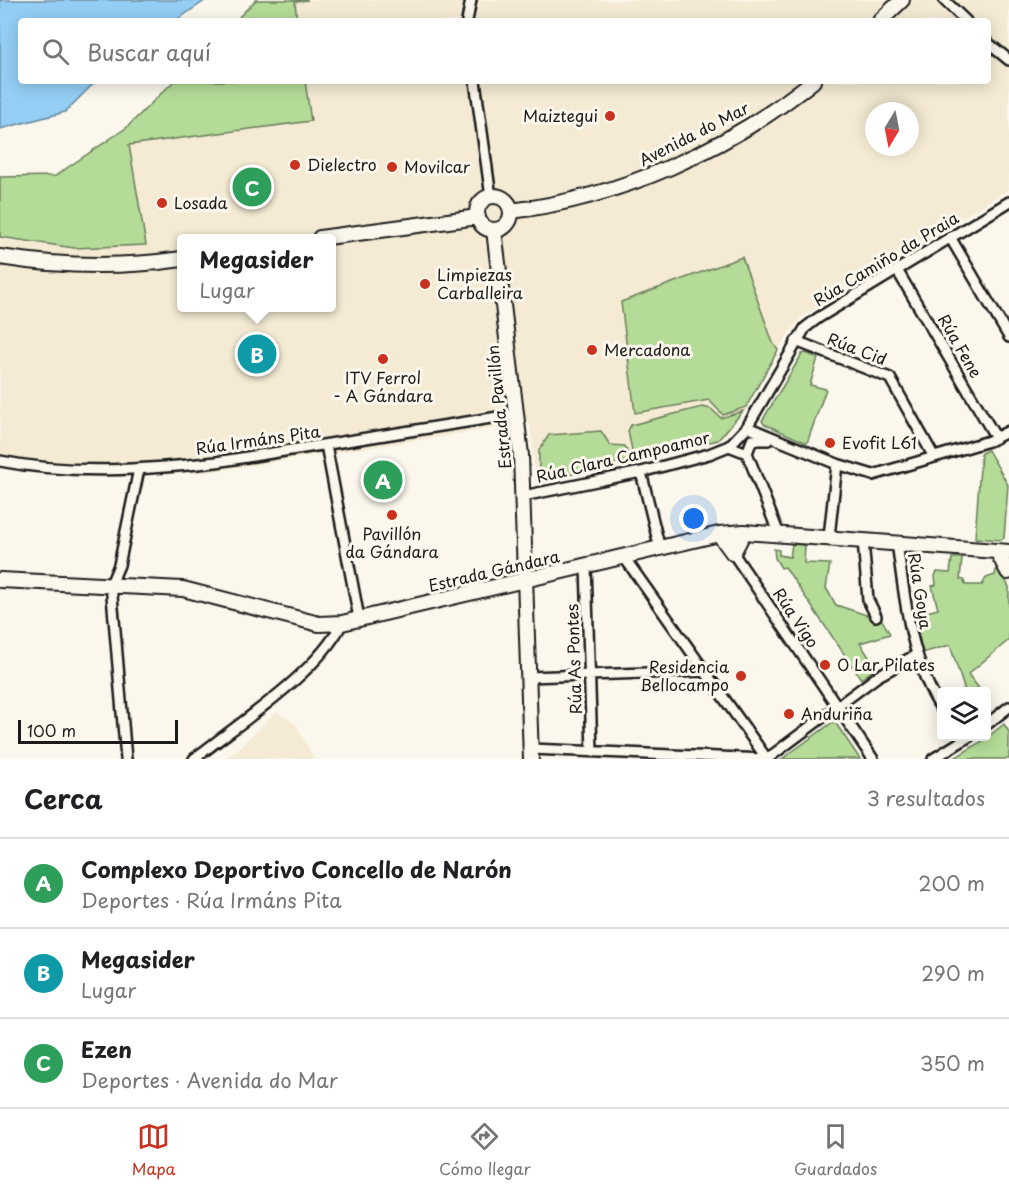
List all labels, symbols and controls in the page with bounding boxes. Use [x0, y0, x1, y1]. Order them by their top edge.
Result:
search box [18, 18, 991, 84]
icon: search [39, 35, 72, 68]
text: Buscar aquí [87, 35, 211, 68]
street label: Avenida do Mar [634, 95, 753, 171]
north arrow [865, 102, 919, 156]
place label: Maiztegui [523, 103, 598, 127]
marker: Maiztegui [603, 109, 617, 123]
place label: Dielectro [307, 152, 377, 176]
place label: Movilcar [404, 154, 471, 178]
marker: Dielectro [288, 158, 302, 172]
marker: Movilcar [385, 160, 399, 174]
pin: C [232, 164, 272, 210]
place label: Losada [174, 190, 228, 214]
marker: Losada [155, 196, 169, 210]
street label: Rúa Camiño da Praia [808, 205, 963, 311]
popup [177, 234, 336, 312]
text: Megasider [200, 242, 313, 275]
place label: Limpiezas Carballeira [437, 262, 523, 304]
text: Lugar [200, 275, 255, 305]
marker: Limpiezas Carballeira [418, 277, 432, 291]
street label: Rúa Fene [933, 309, 989, 382]
street label: Rúa Cid [824, 326, 891, 370]
pin: B [238, 332, 276, 376]
place label: Mercadona [604, 337, 690, 361]
marker: Mercadona [585, 343, 599, 357]
street label: Estrada Pavillón [480, 344, 516, 470]
marker: ITV Ferrol - A Gándara [376, 352, 390, 366]
place label: ITV Ferrol - A Gándara [333, 365, 433, 407]
street label: Rúa Irmáns Pita [194, 418, 322, 460]
street label: Rúa Clara Campoamor [534, 424, 712, 488]
place label: Evofit L61 [842, 430, 917, 454]
marker: Evofit L61 [823, 436, 837, 450]
pin: A [364, 458, 403, 502]
your location [679, 504, 708, 533]
marker: Pavillón da Gándara [385, 508, 399, 522]
place label: Pavillón da Gándara [346, 521, 439, 563]
street label: Estrada Gándara [426, 543, 562, 597]
street label: Rúa Goya [903, 551, 939, 631]
street label: Rúa Vigo [768, 583, 826, 652]
street label: Rúa As Pontes [559, 603, 587, 715]
place label: O Lar Pilates [837, 652, 935, 676]
place label: Residencia Bellocampo [640, 654, 729, 696]
marker: O Lar Pilates [818, 658, 832, 672]
marker: Residencia Bellocampo [734, 669, 748, 683]
map controls [937, 687, 991, 741]
button: layers [937, 687, 991, 741]
place label: Anduriña [801, 701, 873, 725]
marker: Anduriña [782, 707, 796, 721]
scale bar [18, 717, 178, 744]
text: 100 m [27, 718, 76, 742]
text: Cerca [24, 779, 103, 818]
text: 3 resultados [867, 783, 985, 813]
text: Complexo Deportivo Concello de Narón [81, 852, 512, 885]
text: A [36, 868, 51, 898]
text: 200 m [918, 868, 985, 898]
text: Deportes · Rúa Irmáns Pita [81, 885, 342, 915]
text: Megasider [81, 942, 195, 975]
text: B [37, 958, 50, 988]
text: 290 m [921, 958, 985, 988]
text: Lugar [81, 975, 136, 1005]
text: Ezen [81, 1032, 132, 1065]
text: C [36, 1048, 51, 1078]
text: 350 m [920, 1048, 985, 1078]
text: Deportes · Avenida do Mar [81, 1065, 338, 1095]
tab: Mapa [132, 1120, 176, 1180]
tab: Cómo llegar [439, 1120, 531, 1180]
tab: Guardados [794, 1120, 877, 1180]

